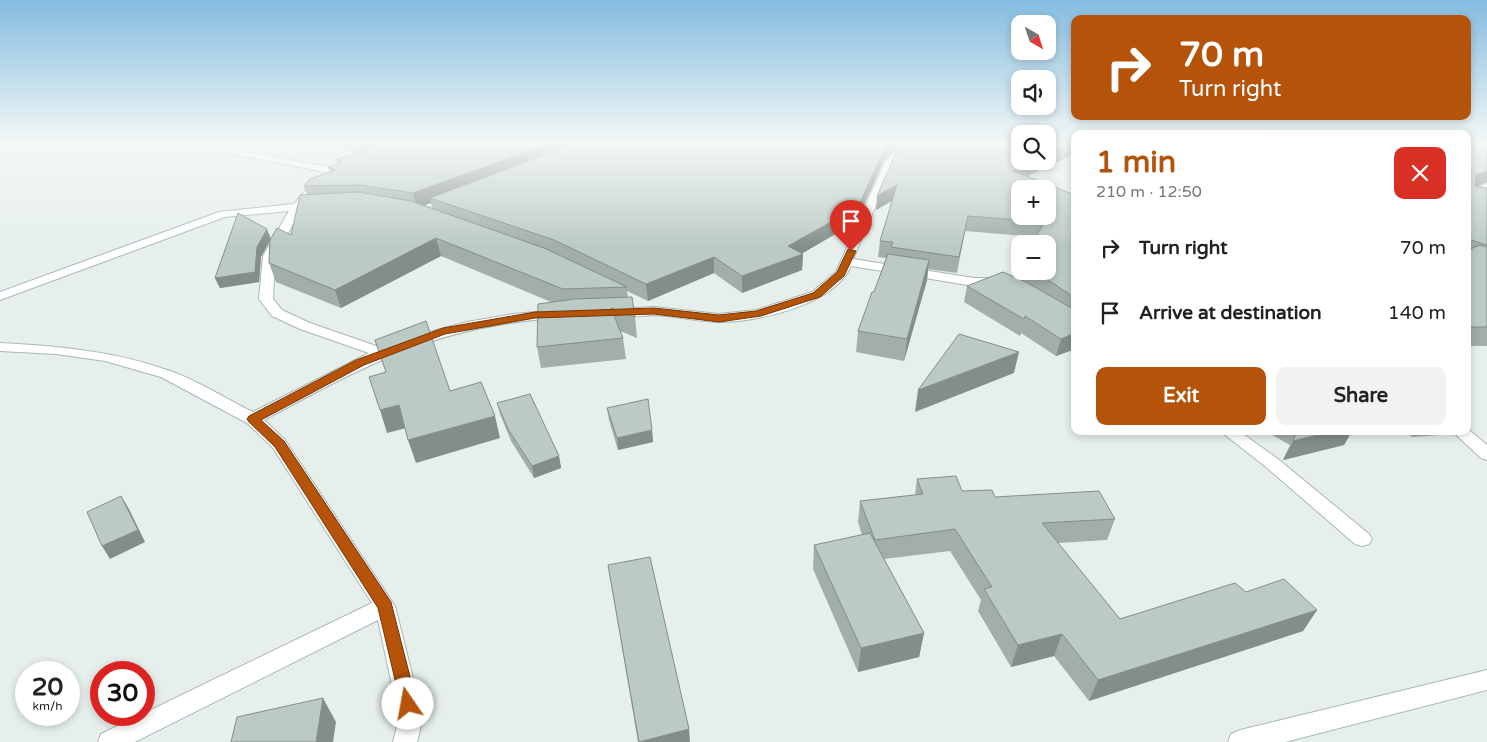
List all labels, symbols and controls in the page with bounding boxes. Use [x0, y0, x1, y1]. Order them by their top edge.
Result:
north arrow [1011, 15, 1056, 60]
map controls [1011, 15, 1056, 280]
text: 70 m [1179, 34, 1264, 76]
icon: right [1096, 35, 1161, 100]
button: sound [1011, 70, 1056, 115]
text: Turn right [1179, 76, 1281, 102]
button: search [1011, 125, 1056, 170]
text: 1 min [1096, 144, 1176, 181]
button: close [1394, 147, 1446, 199]
button: + [1011, 180, 1056, 225]
text: 210 m · 12:50 [1096, 182, 1202, 202]
pin [830, 200, 872, 251]
icon: arrive [837, 207, 865, 235]
icon: right [1096, 234, 1124, 262]
button: − [1011, 235, 1056, 280]
text: Turn right [1139, 237, 1227, 259]
text: 70 m [1400, 237, 1446, 259]
icon: arrive [1096, 299, 1124, 327]
text: Arrive at destination [1139, 302, 1322, 324]
text: 140 m [1388, 302, 1446, 324]
button: Exit [1096, 367, 1266, 425]
button: Share [1276, 367, 1446, 425]
speed limit sign: 30 [90, 661, 155, 726]
text: 20 [32, 672, 63, 702]
position arrow [381, 677, 433, 729]
text: km/h [32, 699, 63, 713]

